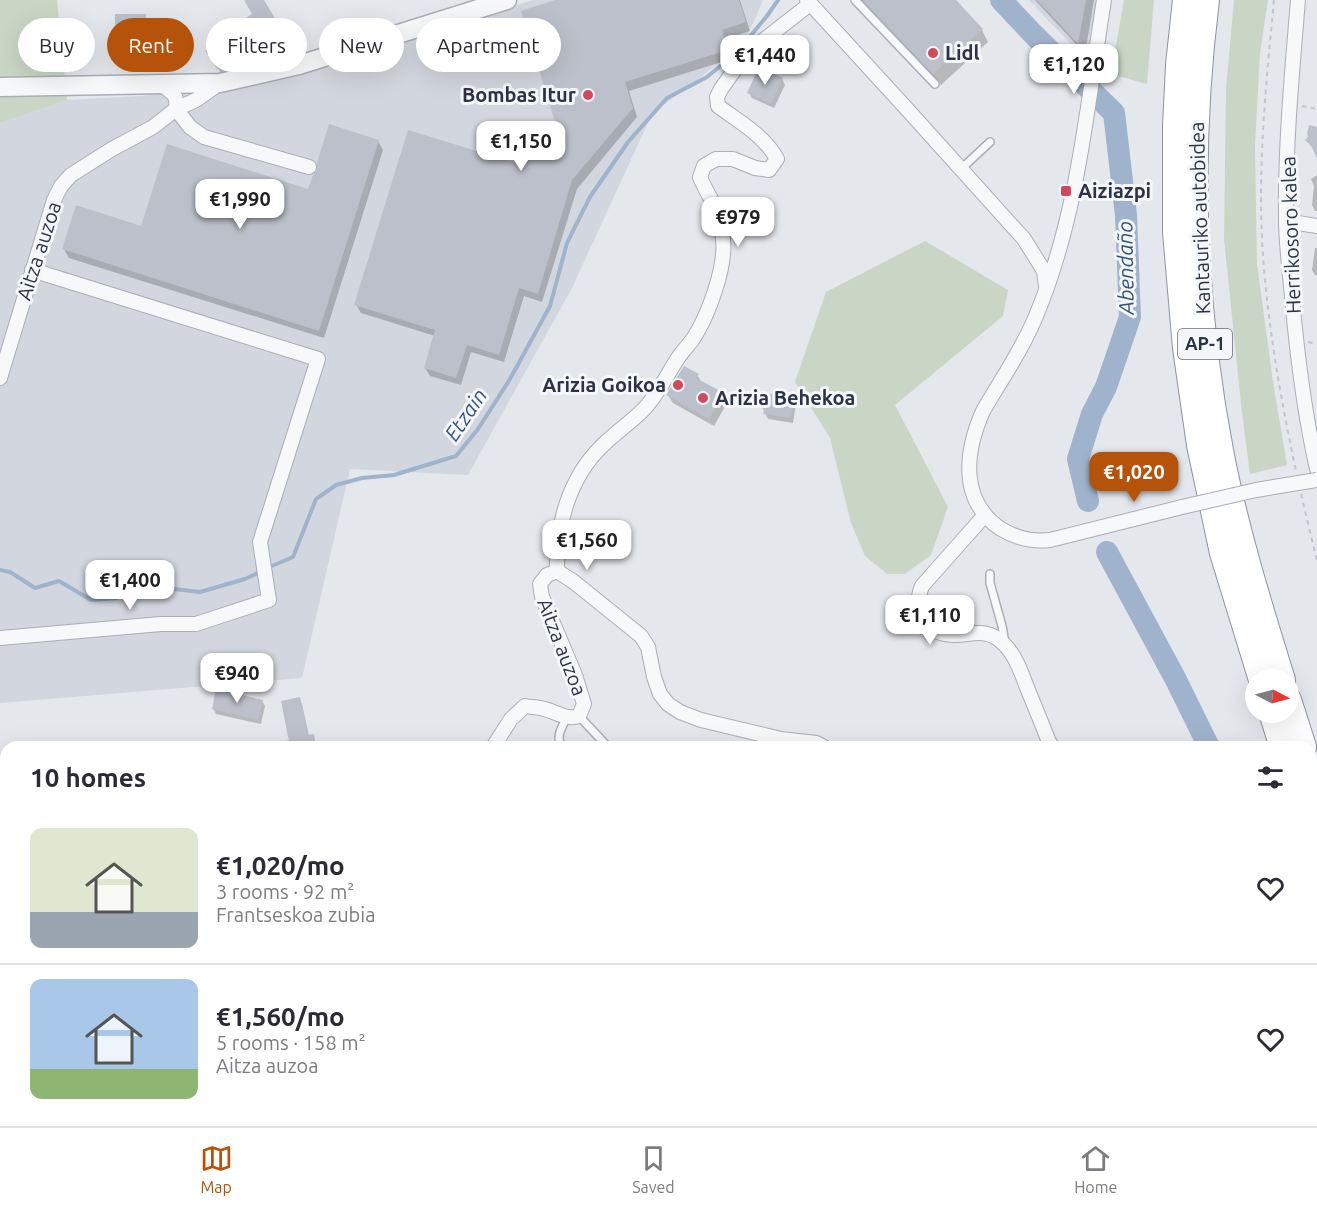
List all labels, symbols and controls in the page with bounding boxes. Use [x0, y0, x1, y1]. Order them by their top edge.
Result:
chip: Buy [18, 18, 95, 72]
chip: Rent [107, 18, 194, 72]
chip: Filters [206, 18, 307, 72]
chip: New [319, 18, 404, 72]
chip: Apartment [416, 18, 561, 72]
pin: €1,440 [716, 35, 814, 86]
place label: Lidl [945, 41, 980, 64]
text: €1,440 [734, 43, 796, 66]
pin: €1,120 [1025, 44, 1123, 95]
marker: Lidl [926, 46, 940, 60]
text: €1,120 [1043, 52, 1105, 75]
place label: Bombas Itur [462, 83, 577, 106]
marker: Bombas Itur [581, 88, 595, 102]
pin: €1,150 [472, 121, 570, 172]
street label: Kantauriko autobidea [1185, 121, 1214, 315]
text: €1,150 [490, 129, 552, 152]
street label: Herrikosoro kalea [1276, 156, 1305, 314]
pin: €1,990 [191, 179, 289, 230]
place label: Aiziazpi [1078, 179, 1151, 202]
marker: Aiziazpi [1059, 184, 1073, 198]
text: €1,990 [209, 187, 271, 210]
pin: €979 [702, 197, 774, 248]
street label: Aitza auzoa [12, 199, 65, 303]
text: €979 [715, 205, 761, 228]
water label: Abendaño [1112, 221, 1138, 316]
road number: AP-1 [1178, 329, 1232, 359]
place label: Arizia Goikoa [542, 373, 666, 396]
marker: Arizia Goikoa [671, 378, 685, 392]
water label: Etzain [439, 384, 491, 445]
place label: Arizia Behekoa [715, 386, 855, 409]
marker: Arizia Behekoa [696, 391, 710, 405]
pin: €1,020 [1085, 452, 1183, 503]
text: €1,020 [1103, 460, 1165, 483]
pin: €1,560 [538, 520, 636, 571]
text: €1,560 [556, 528, 618, 551]
pin: €1,400 [81, 560, 179, 611]
text: €1,400 [99, 568, 161, 591]
street label: Aitza auzoa [533, 595, 592, 699]
pin: €1,110 [881, 595, 979, 646]
text: €1,110 [899, 603, 961, 626]
pin: €940 [201, 653, 273, 704]
text: €940 [214, 661, 260, 684]
north arrow [1245, 669, 1299, 723]
map controls [1245, 669, 1299, 723]
icon: filters [1254, 761, 1287, 794]
text: 10 homes [30, 763, 146, 792]
text: €1,020/mo [216, 851, 345, 880]
icon: home [78, 852, 150, 924]
icon: heart [1254, 872, 1287, 905]
text: 3 rooms · 92 m² [216, 880, 354, 903]
text: Frantseskoa zubia [216, 903, 375, 926]
text: €1,560/mo [216, 1002, 345, 1031]
icon: home [78, 1003, 150, 1075]
icon: heart [1254, 1023, 1287, 1056]
text: 5 rooms · 158 m² [216, 1031, 366, 1054]
text: Aitza auzoa [216, 1054, 318, 1077]
tab: Map [200, 1142, 233, 1196]
tab: Saved [632, 1142, 675, 1196]
tab: Home [1074, 1142, 1117, 1196]

